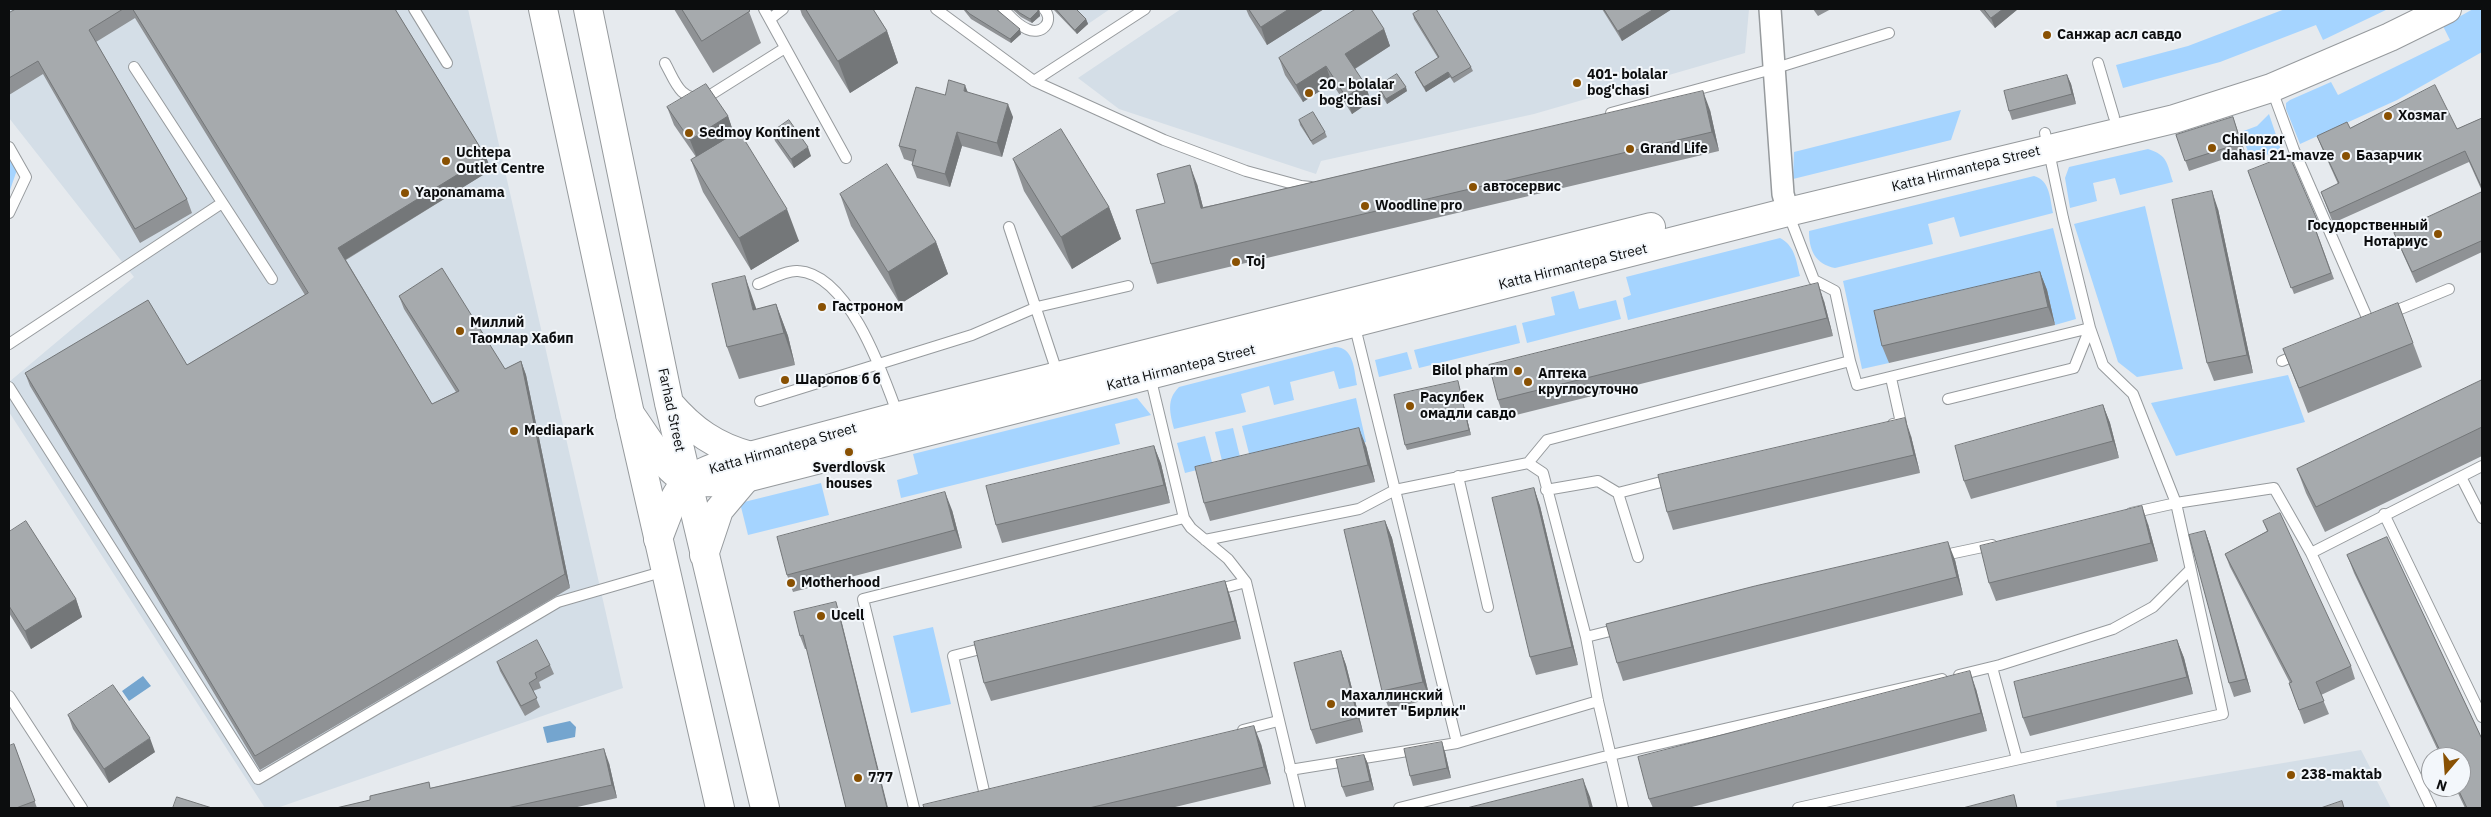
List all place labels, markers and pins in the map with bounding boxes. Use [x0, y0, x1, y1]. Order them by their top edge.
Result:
place label: Санжар асл савдо [2057, 27, 2182, 43]
marker: Санжар асл савдо [2041, 29, 2053, 41]
place label: 401- bolalar bog'chasi [1587, 67, 1668, 100]
place label: 20 - bolalar bog'chasi [1319, 77, 1395, 110]
marker: 401- bolalar bog'chasi [1571, 77, 1583, 89]
marker: 20 - bolalar bog'chasi [1303, 87, 1315, 99]
place label: Хозмаг [2398, 108, 2447, 124]
marker: Хозмаг [2382, 110, 2394, 122]
place label: Sedmoy Kontinent [699, 125, 820, 141]
marker: Sedmoy Kontinent [683, 127, 695, 139]
place label: Chilonzor dahasi 21-mavze [2222, 132, 2334, 164]
place label: Grand Life [1640, 141, 1708, 157]
marker: Chilonzor dahasi 21-mavze [2206, 142, 2218, 154]
marker: Grand Life [1624, 143, 1636, 155]
place label: Uchtepa Outlet Centre [456, 145, 545, 178]
place label: Базарчик [2356, 148, 2422, 164]
marker: Базарчик [2340, 150, 2352, 162]
marker: Uchtepa Outlet Centre [440, 155, 452, 167]
place label: автосервис [1483, 179, 1561, 195]
marker: автосервис [1467, 181, 1479, 193]
place label: Yaponamama [415, 185, 505, 201]
marker: Yaponamama [399, 187, 411, 199]
place label: Woodline pro [1375, 198, 1462, 214]
marker: Woodline pro [1359, 200, 1371, 212]
place label: Госудорственный Нотариус [2307, 218, 2428, 250]
marker: Госудорственный Нотариус [2432, 228, 2444, 240]
place label: Toj [1246, 254, 1265, 270]
marker: Toj [1230, 256, 1242, 268]
place label: Гастроном [832, 299, 903, 315]
marker: Гастроном [816, 301, 828, 313]
place label: Миллий Таомлар Хабип [470, 315, 574, 348]
marker: Миллий Таомлар Хабип [454, 325, 466, 337]
place label: Bilol pharm [1432, 363, 1508, 379]
marker: Bilol pharm [1512, 365, 1524, 377]
place label: Аптека круглосуточно [1538, 366, 1639, 398]
place label: Шаропов б б [795, 372, 881, 388]
marker: Шаропов б б [779, 374, 791, 386]
marker: Аптека круглосуточно [1522, 376, 1534, 388]
place label: Расулбек омадли савдо [1420, 390, 1516, 422]
marker: Расулбек омадли савдо [1404, 400, 1416, 412]
place label: Mediapark [524, 423, 594, 439]
marker: Mediapark [508, 425, 520, 437]
marker: Sverdlovsk houses [843, 446, 855, 458]
place label: Sverdlovsk houses [813, 460, 885, 492]
place label: Motherhood [801, 575, 880, 591]
marker: Motherhood [785, 577, 797, 589]
place label: Ucell [831, 608, 864, 624]
marker: Ucell [815, 610, 827, 622]
place label: Махаллинский комитет "Бирлик" [1341, 688, 1466, 720]
marker: Махаллинский комитет "Бирлик" [1325, 698, 1337, 710]
place label: 238-maktab [2301, 767, 2382, 783]
marker: 238-maktab [2285, 769, 2297, 781]
place label: 777 [868, 770, 893, 786]
marker: 777 [852, 772, 864, 784]

